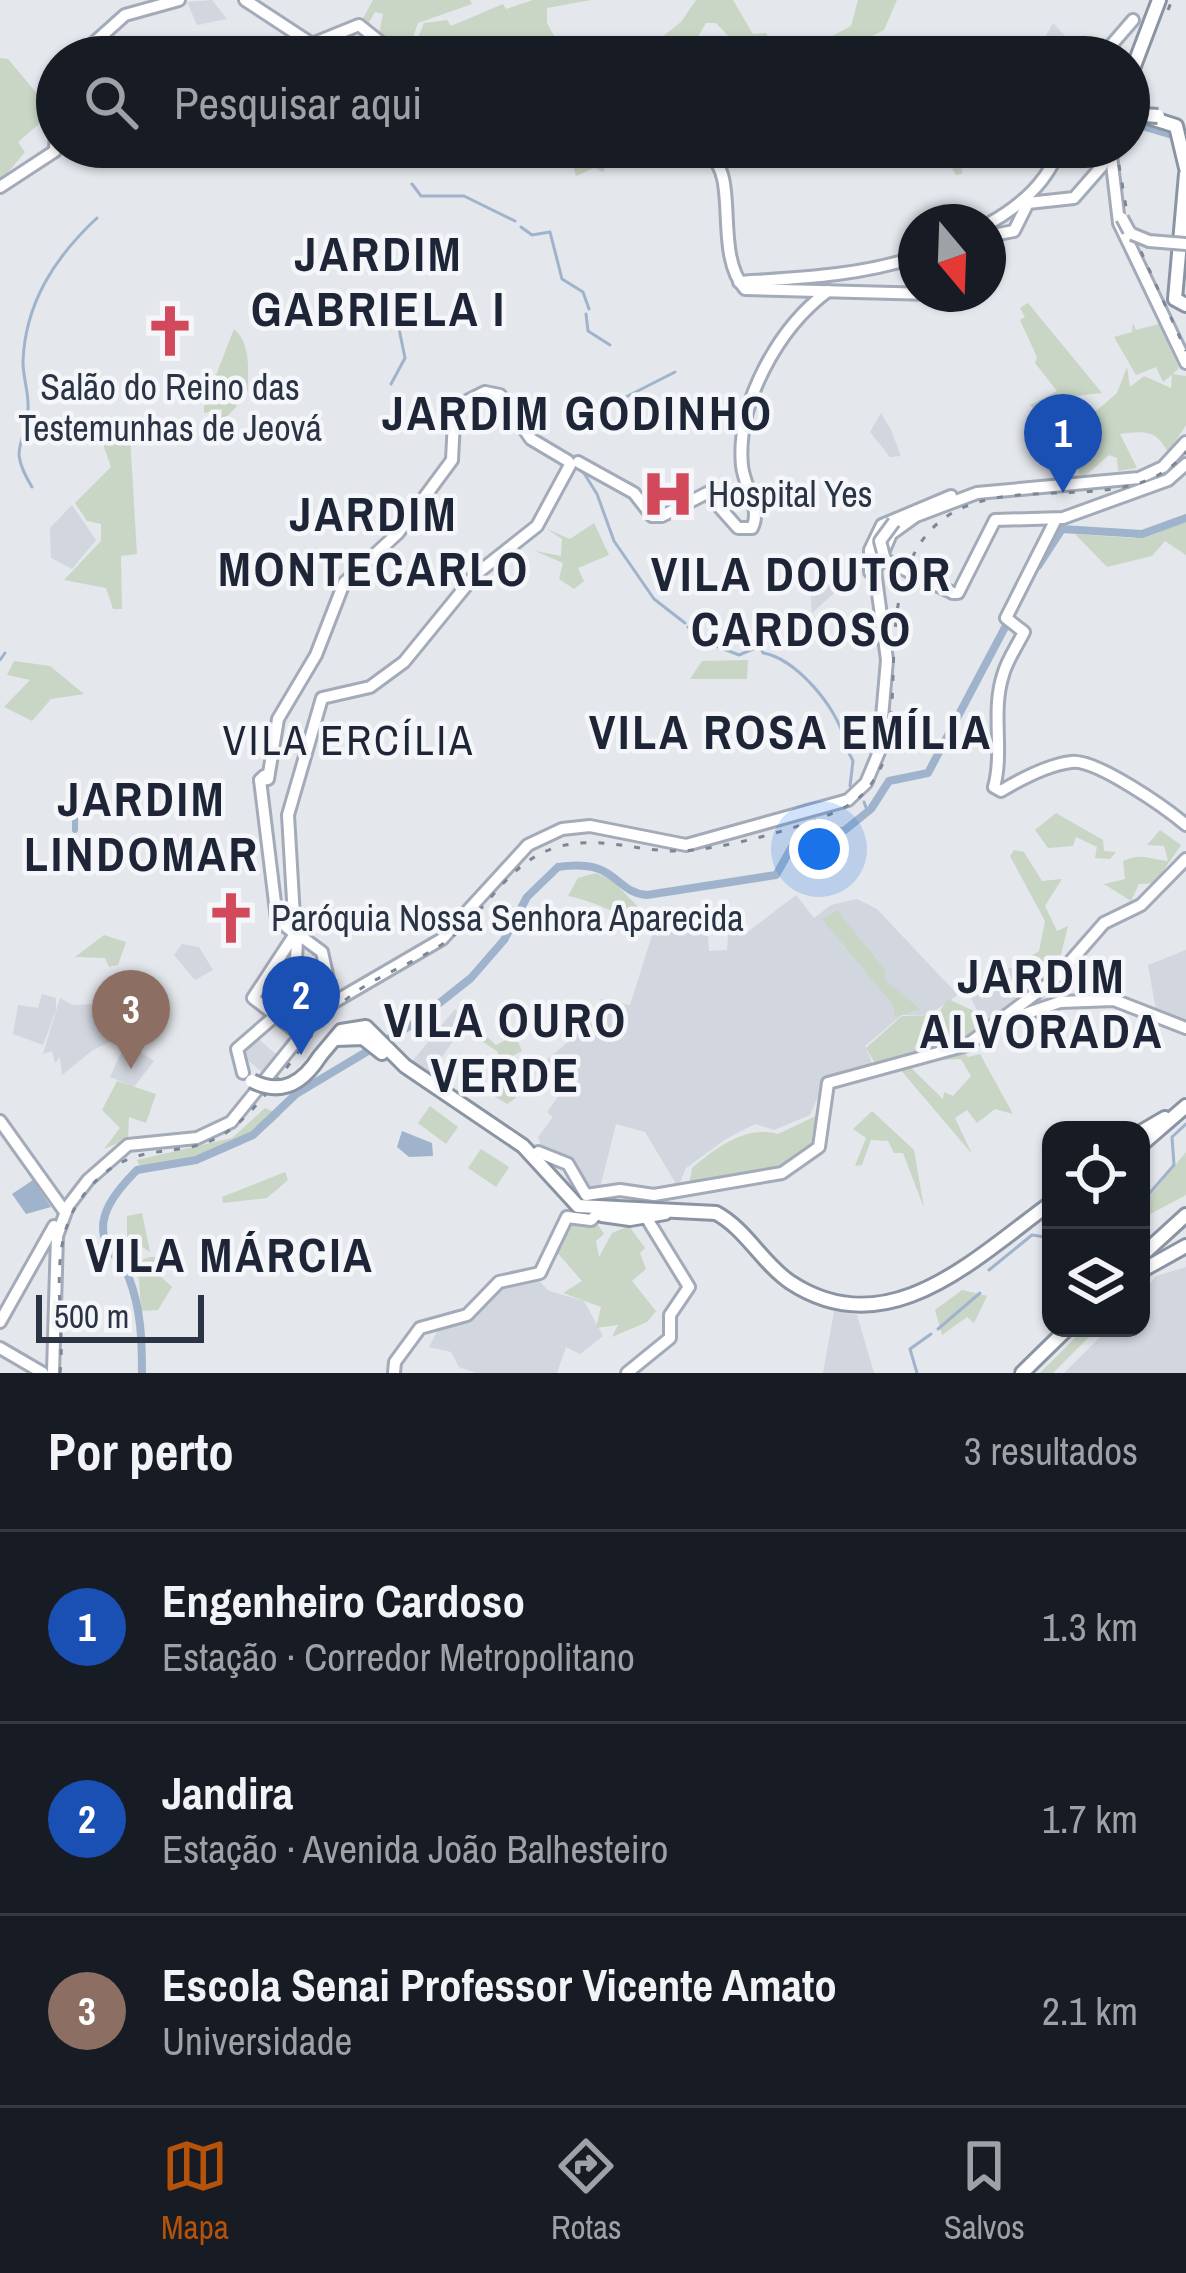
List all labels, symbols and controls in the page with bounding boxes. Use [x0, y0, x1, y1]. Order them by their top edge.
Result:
search box [36, 36, 1150, 168]
icon: search [78, 69, 144, 135]
text: Pesquisar aqui [174, 72, 422, 133]
north arrow [898, 204, 1006, 312]
district label: JARDIM GABRIELA I [251, 221, 507, 341]
church icon: Salão do Reino das Testemunhas de Jeová [141, 302, 199, 360]
place label: Salão do Reino das Testemunhas de Jeová [18, 363, 322, 452]
district label: JARDIM GODINHO [382, 380, 774, 445]
pin: 1 [1024, 394, 1102, 493]
hospital icon: Hospital Yes [639, 465, 697, 523]
place label: Hospital Yes [708, 470, 873, 518]
district label: JARDIM MONTECARLO [218, 481, 530, 601]
district label: VILA DOUTOR CARDOSO [651, 541, 953, 661]
district label: VILA ROSA EMÍLIA [589, 699, 993, 764]
district label: VILA ERCÍLIA [223, 712, 475, 768]
district label: JARDIM LINDOMAR [24, 766, 260, 886]
your location [789, 819, 849, 879]
church icon: Paróquia Nossa Senhora Aparecida [202, 889, 260, 947]
place label: Paróquia Nossa Senhora Aparecida [271, 894, 744, 942]
district label: JARDIM ALVORADA [920, 943, 1164, 1063]
pin: 2 [262, 956, 340, 1055]
pin: 3 [92, 970, 170, 1069]
district label: VILA OURO VERDE [384, 987, 628, 1107]
map controls [1042, 1121, 1150, 1337]
button: locate [1042, 1121, 1150, 1229]
district label: VILA MÁRCIA [85, 1222, 375, 1287]
button: layers [1042, 1229, 1150, 1337]
scale bar [36, 1289, 204, 1342]
text: 500 m [54, 1294, 129, 1338]
text: Por perto [48, 1417, 234, 1486]
text: 3 resultados [964, 1425, 1138, 1477]
text: Engenheiro Cardoso [162, 1570, 525, 1631]
text: 1 [78, 1601, 96, 1653]
text: 1.3 km [1042, 1601, 1138, 1653]
text: Estação · Corredor Metropolitano [162, 1631, 635, 1683]
text: Jandira [162, 1762, 293, 1823]
text: 2 [78, 1793, 96, 1845]
text: 1.7 km [1042, 1793, 1138, 1845]
text: Estação · Avenida João Balhesteiro [162, 1823, 668, 1875]
text: Escola Senai Professor Vicente Amato [162, 1954, 837, 2015]
text: 3 [78, 1985, 96, 2037]
text: 2.1 km [1042, 1985, 1138, 2037]
text: Universidade [162, 2015, 352, 2067]
tab: Mapa [161, 2133, 229, 2249]
tab: Rotas [551, 2133, 622, 2249]
tab: Salvos [944, 2133, 1025, 2249]

